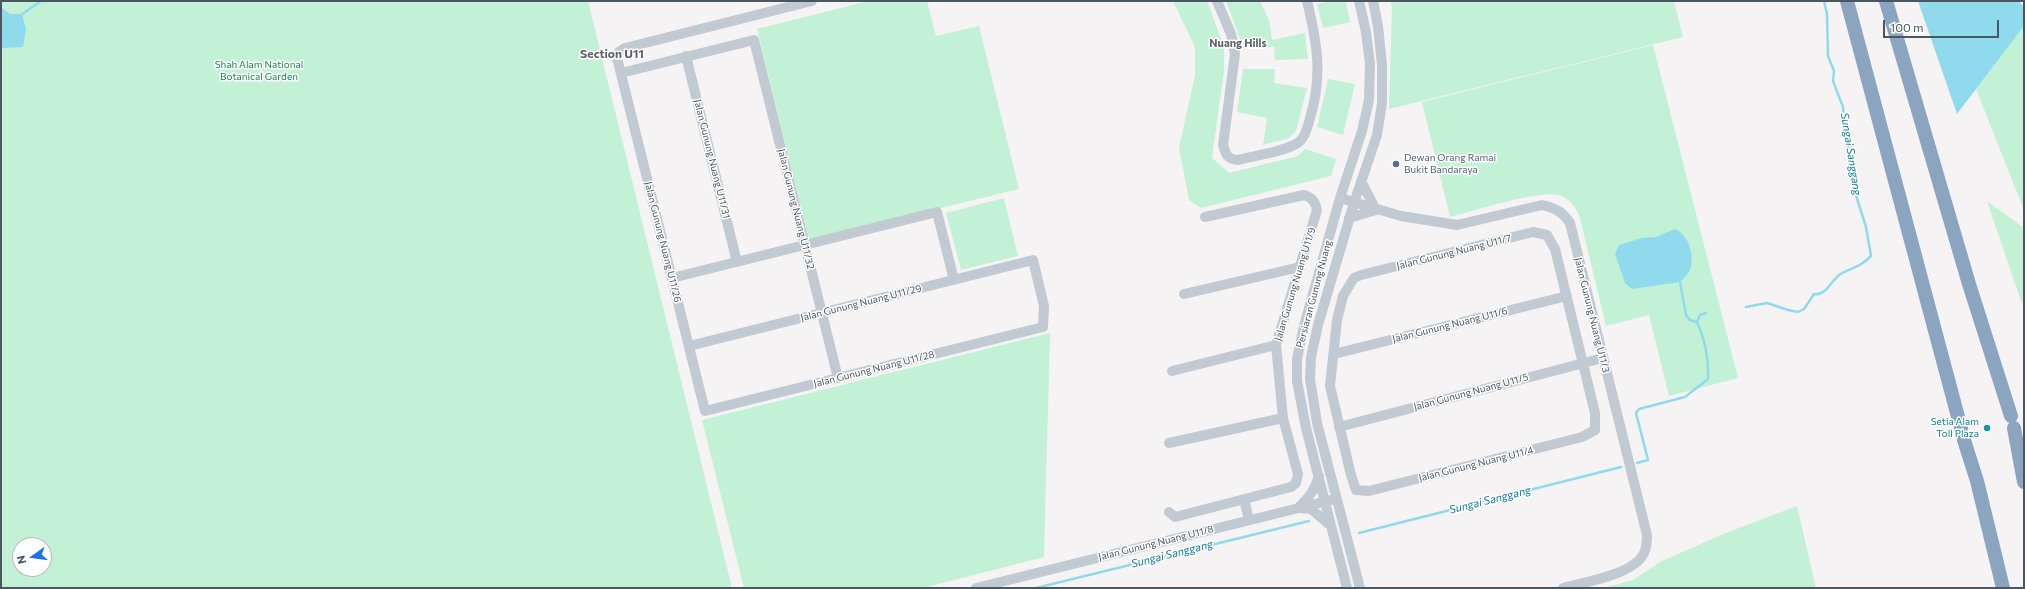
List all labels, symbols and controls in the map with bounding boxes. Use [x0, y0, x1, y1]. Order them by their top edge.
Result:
scale bar [1885, 12, 2001, 38]
text: 100 m [1890, 20, 1924, 34]
district label: Nuang Hills [1209, 36, 1267, 50]
district label: Section U11 [580, 47, 644, 61]
park label: Shah Alam National Botanical Garden [215, 59, 303, 82]
street label: Jalan Gunung Nuang U11/31 [691, 98, 733, 220]
water label: Sungai Sanggang [1838, 112, 1864, 196]
street label: Jalan Gunung Nuang U11/32 [775, 147, 817, 271]
place label: Dewan Orang Ramai Bukit Bandaraya [1404, 152, 1496, 176]
marker: Dewan Orang Ramai Bukit Bandaraya [1391, 159, 1401, 169]
street label: Jalan Gunung Nuang U11/26 [642, 180, 684, 304]
street label: Jalan Gunung Nuang U11/9 [1272, 226, 1318, 342]
street label: Jalan Gunung Nuang U11/7 [1395, 232, 1513, 272]
street label: Persiaran Gunung Nuang [1294, 239, 1334, 349]
street label: Jalan Gunung Nuang U11/3 [1572, 256, 1612, 374]
street label: Jalan Gunung Nuang U11/29 [799, 282, 923, 324]
street label: Jalan Gunung Nuang U11/6 [1391, 305, 1509, 345]
street label: Jalan Gunung Nuang U11/28 [812, 348, 936, 390]
street label: Jalan Gunung Nuang U11/5 [1412, 371, 1530, 413]
place label: Setia Alam Toll Plaza [1931, 416, 1979, 440]
marker: Setia Alam Toll Plaza [1982, 423, 1992, 433]
street label: Jalan Gunung Nuang U11/4 [1417, 444, 1535, 484]
water label: Sungai Sanggang [1448, 483, 1532, 517]
street label: Jalan Gunung Nuang U11/8 [1097, 523, 1215, 563]
north arrow [12, 537, 52, 577]
water label: Sungai Sanggang [1130, 537, 1214, 571]
text: N [14, 554, 28, 565]

